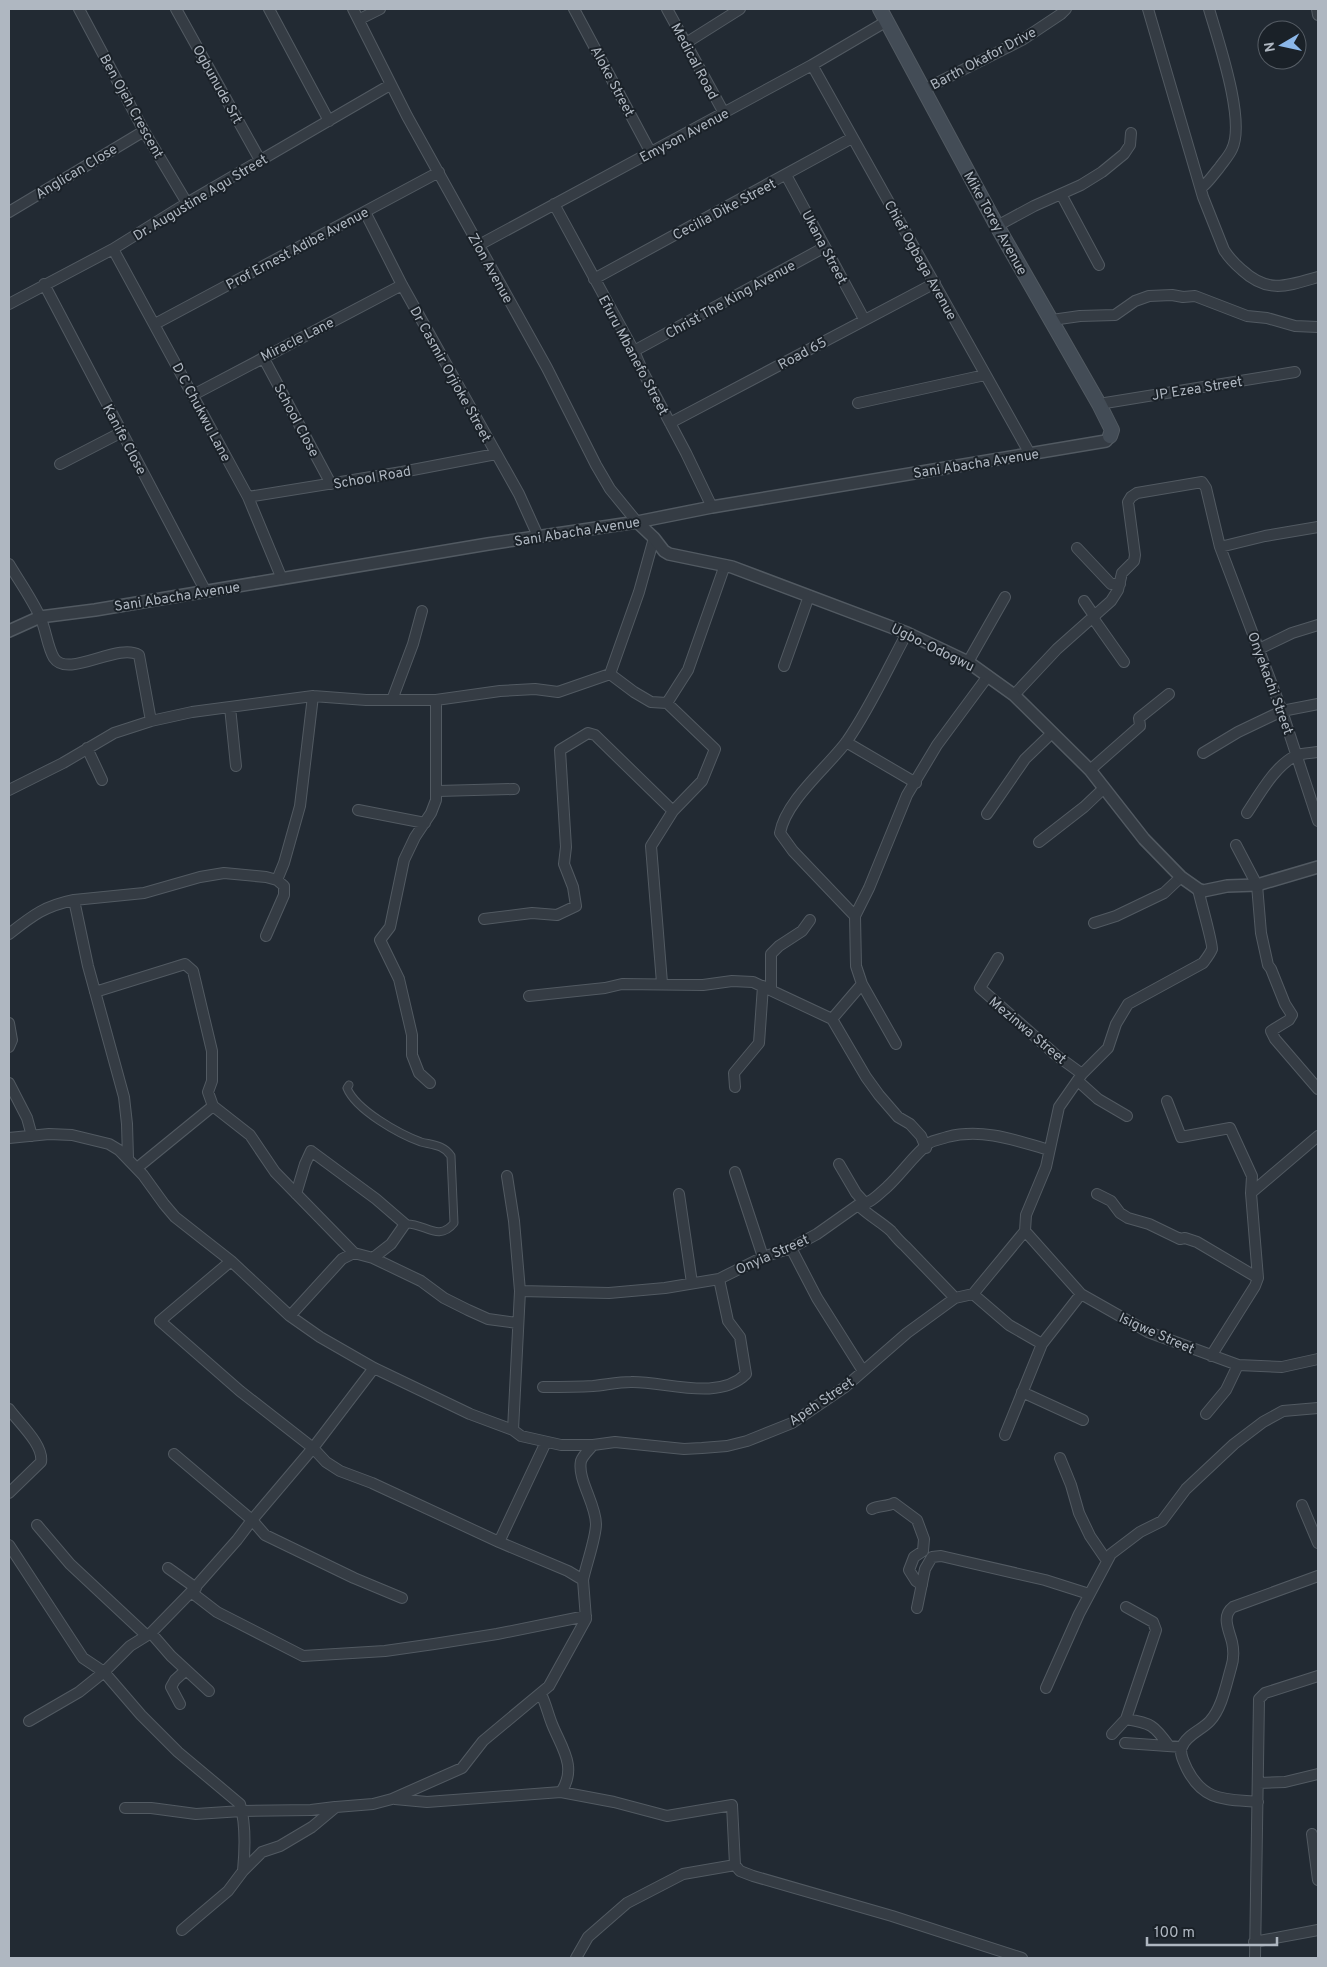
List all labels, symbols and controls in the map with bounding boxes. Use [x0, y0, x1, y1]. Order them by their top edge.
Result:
north arrow [1257, 20, 1307, 70]
street label: Medical Road [666, 21, 721, 103]
street label: Barth Okafor Drive [928, 24, 1039, 94]
text: N [1261, 40, 1280, 53]
street label: Ogbunude Srt [188, 42, 245, 127]
street label: Aloke Street [586, 44, 637, 120]
street label: Ben Ojeh Crescent [95, 52, 166, 162]
street label: Emyson Avenue [637, 106, 732, 167]
street label: Anglican Close [33, 141, 121, 203]
street label: Dr. Augustine Agu Street [130, 151, 271, 245]
street label: Mike Torey Avenue [959, 169, 1030, 279]
street label: Cecilia Dike Street [670, 176, 779, 245]
street label: Chief Ogbaga Avenue [880, 198, 960, 324]
street label: Prof Ernest Adibe Avenue [223, 204, 372, 294]
street label: Ukana Street [797, 208, 850, 288]
street label: Zion Avenue [463, 231, 516, 307]
street label: Christ The King Avenue [663, 258, 799, 343]
street label: Efuru Mbanefo Street [594, 293, 671, 419]
street label: Dr Casmir Orjioke Street [405, 304, 494, 446]
street label: Miracle Lane [258, 315, 337, 366]
street label: Road 65 [775, 334, 830, 374]
street label: D C Chukwu Lane [167, 360, 234, 465]
street label: JP Ezea Street [1151, 374, 1244, 405]
street label: School Close [269, 381, 322, 460]
street label: Kanife Close [98, 401, 149, 478]
street label: Sani Abacha Avenue [912, 446, 1040, 483]
street label: School Road [332, 463, 412, 494]
street label: Sani Abacha Avenue [513, 514, 641, 551]
street label: Sani Abacha Avenue [113, 579, 241, 616]
street label: Ugbo-Odogwu [888, 621, 977, 676]
street label: Onyekachi Street [1243, 630, 1296, 737]
street label: Mezinwa Street [985, 994, 1069, 1069]
street label: Onyia Street [733, 1232, 812, 1279]
street label: Isigwe Street [1116, 1310, 1197, 1359]
street label: Apeh Street [786, 1374, 858, 1430]
scale bar [1147, 1914, 1277, 1946]
text: 100 m [1154, 1924, 1195, 1943]

